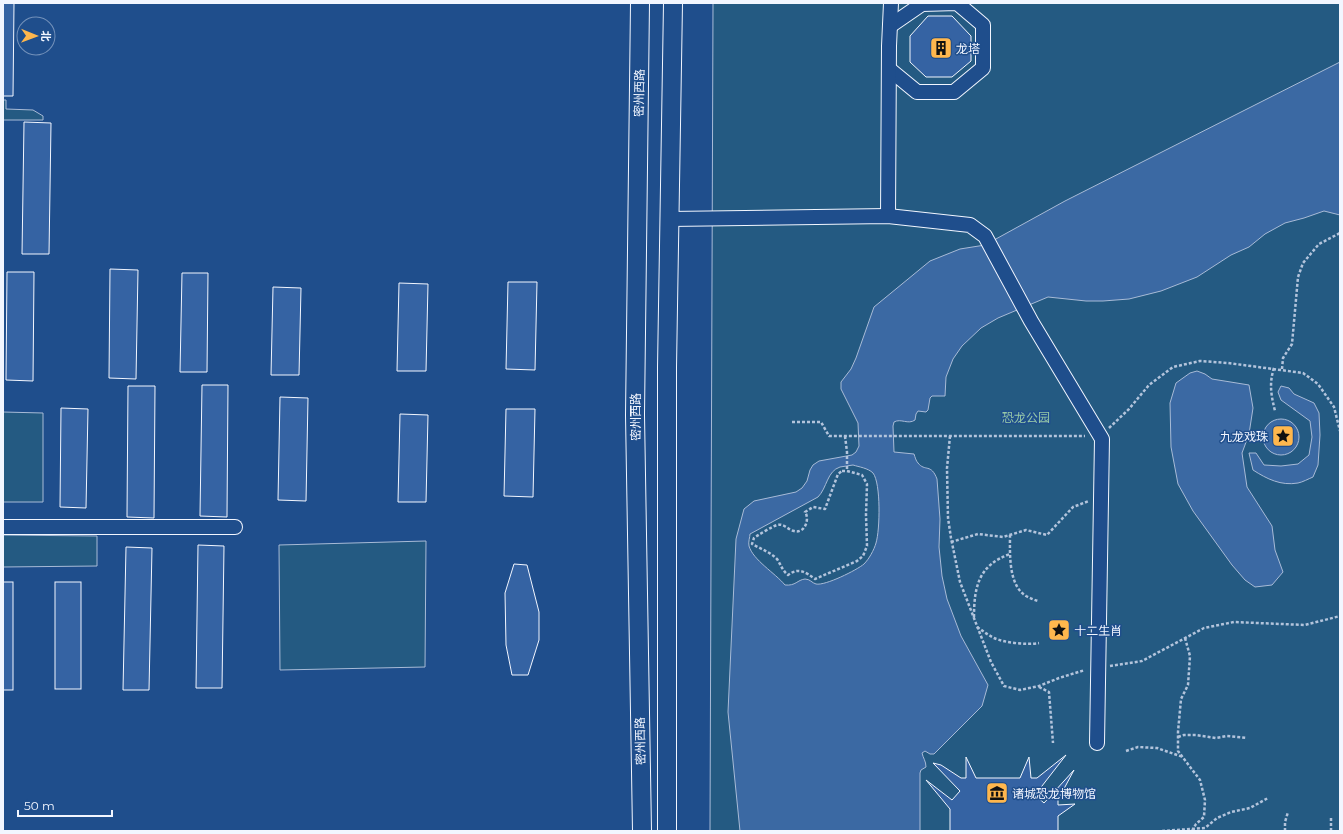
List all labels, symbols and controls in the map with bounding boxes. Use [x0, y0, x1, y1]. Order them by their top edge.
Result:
north arrow [16, 16, 56, 56]
text: 北 [39, 31, 53, 42]
building icon: 龙塔 [928, 35, 954, 61]
place label: 龙塔 [956, 41, 980, 56]
street label: 密州西路 [631, 69, 647, 117]
street label: 密州西路 [628, 393, 643, 441]
park label: 恐龙公园 [1002, 410, 1050, 425]
place icon: 九龙戏珠 [1270, 423, 1296, 449]
place label: 九龙戏珠 [1220, 429, 1268, 444]
place icon: 十二生肖 [1046, 617, 1072, 643]
place label: 十二生肖 [1074, 623, 1122, 638]
street label: 密州西路 [632, 717, 648, 765]
museum icon: 诸城恐龙博物馆 [984, 780, 1010, 806]
place label: 诸城恐龙博物馆 [1012, 786, 1096, 801]
scale bar [18, 792, 112, 818]
text: 50 m [24, 798, 55, 813]

